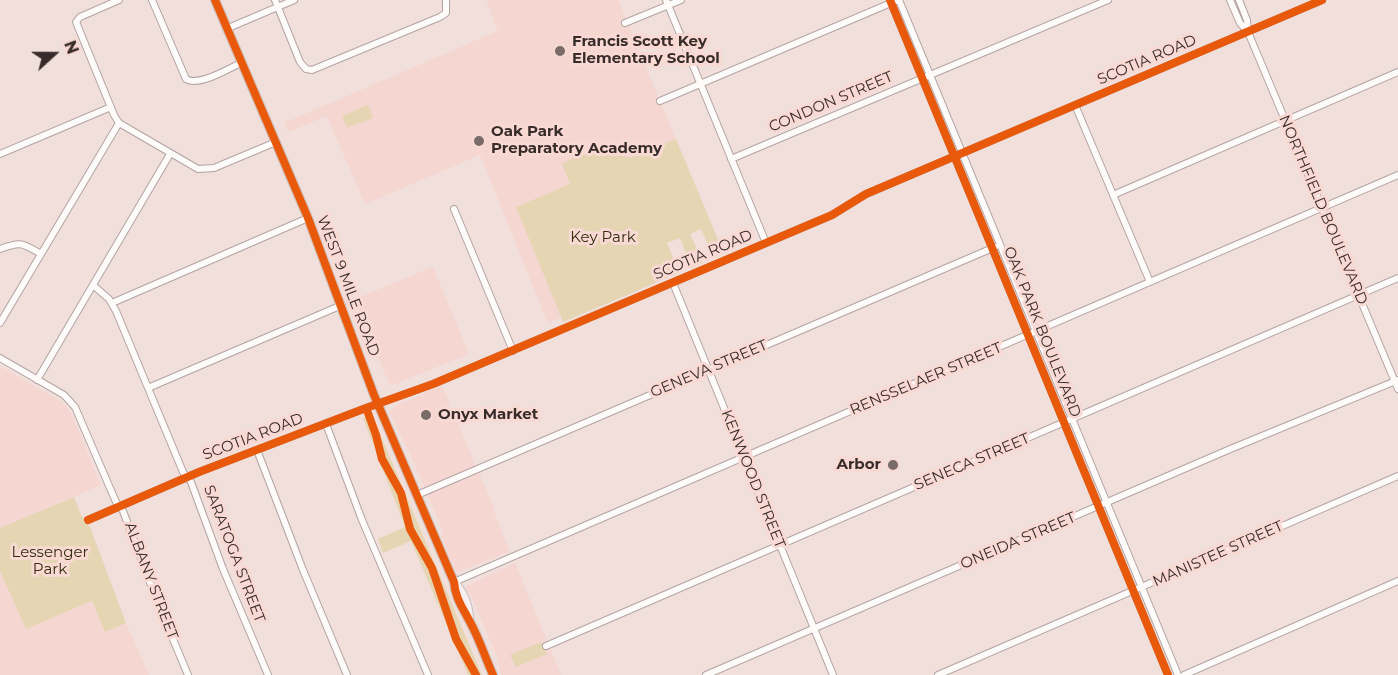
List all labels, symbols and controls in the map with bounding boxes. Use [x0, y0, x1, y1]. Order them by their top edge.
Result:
north arrow [24, 24, 84, 84]
street label: SCOTIA ROAD [1095, 31, 1199, 89]
place label: Francis Scott Key Elementary School [572, 33, 720, 68]
text: N [60, 38, 82, 57]
marker: Francis Scott Key Elementary School [553, 44, 567, 58]
street label: CONDON STREET [766, 68, 896, 136]
street label: NORTHFIELD BOULEVARD [1275, 113, 1371, 307]
place label: Oak Park Preparatory Academy [491, 123, 662, 158]
marker: Oak Park Preparatory Academy [472, 134, 486, 148]
street label: WEST 9 MILE ROAD [313, 213, 383, 359]
street label: SCOTIA ROAD [651, 226, 755, 284]
park label: Key Park [570, 229, 636, 247]
street label: OAK PARK BOULEVARD [999, 244, 1085, 420]
street label: GENEVA STREET [648, 336, 770, 402]
street label: RENSSELAER STREET [847, 339, 1005, 419]
place label: Onyx Market [438, 406, 538, 424]
street label: KENWOOD STREET [717, 407, 789, 551]
marker: Onyx Market [419, 408, 433, 422]
street label: SCOTIA ROAD [200, 410, 306, 464]
street label: SENECA STREET [912, 430, 1032, 494]
place label: Arbor [836, 456, 881, 474]
marker: Arbor [886, 458, 900, 472]
street label: SARATOGA STREET [200, 483, 268, 625]
street label: ONEIDA STREET [958, 509, 1078, 573]
street label: MANISTEE STREET [1150, 517, 1286, 591]
street label: ALBANY STREET [120, 520, 182, 642]
park label: Lessenger Park [12, 544, 88, 579]

